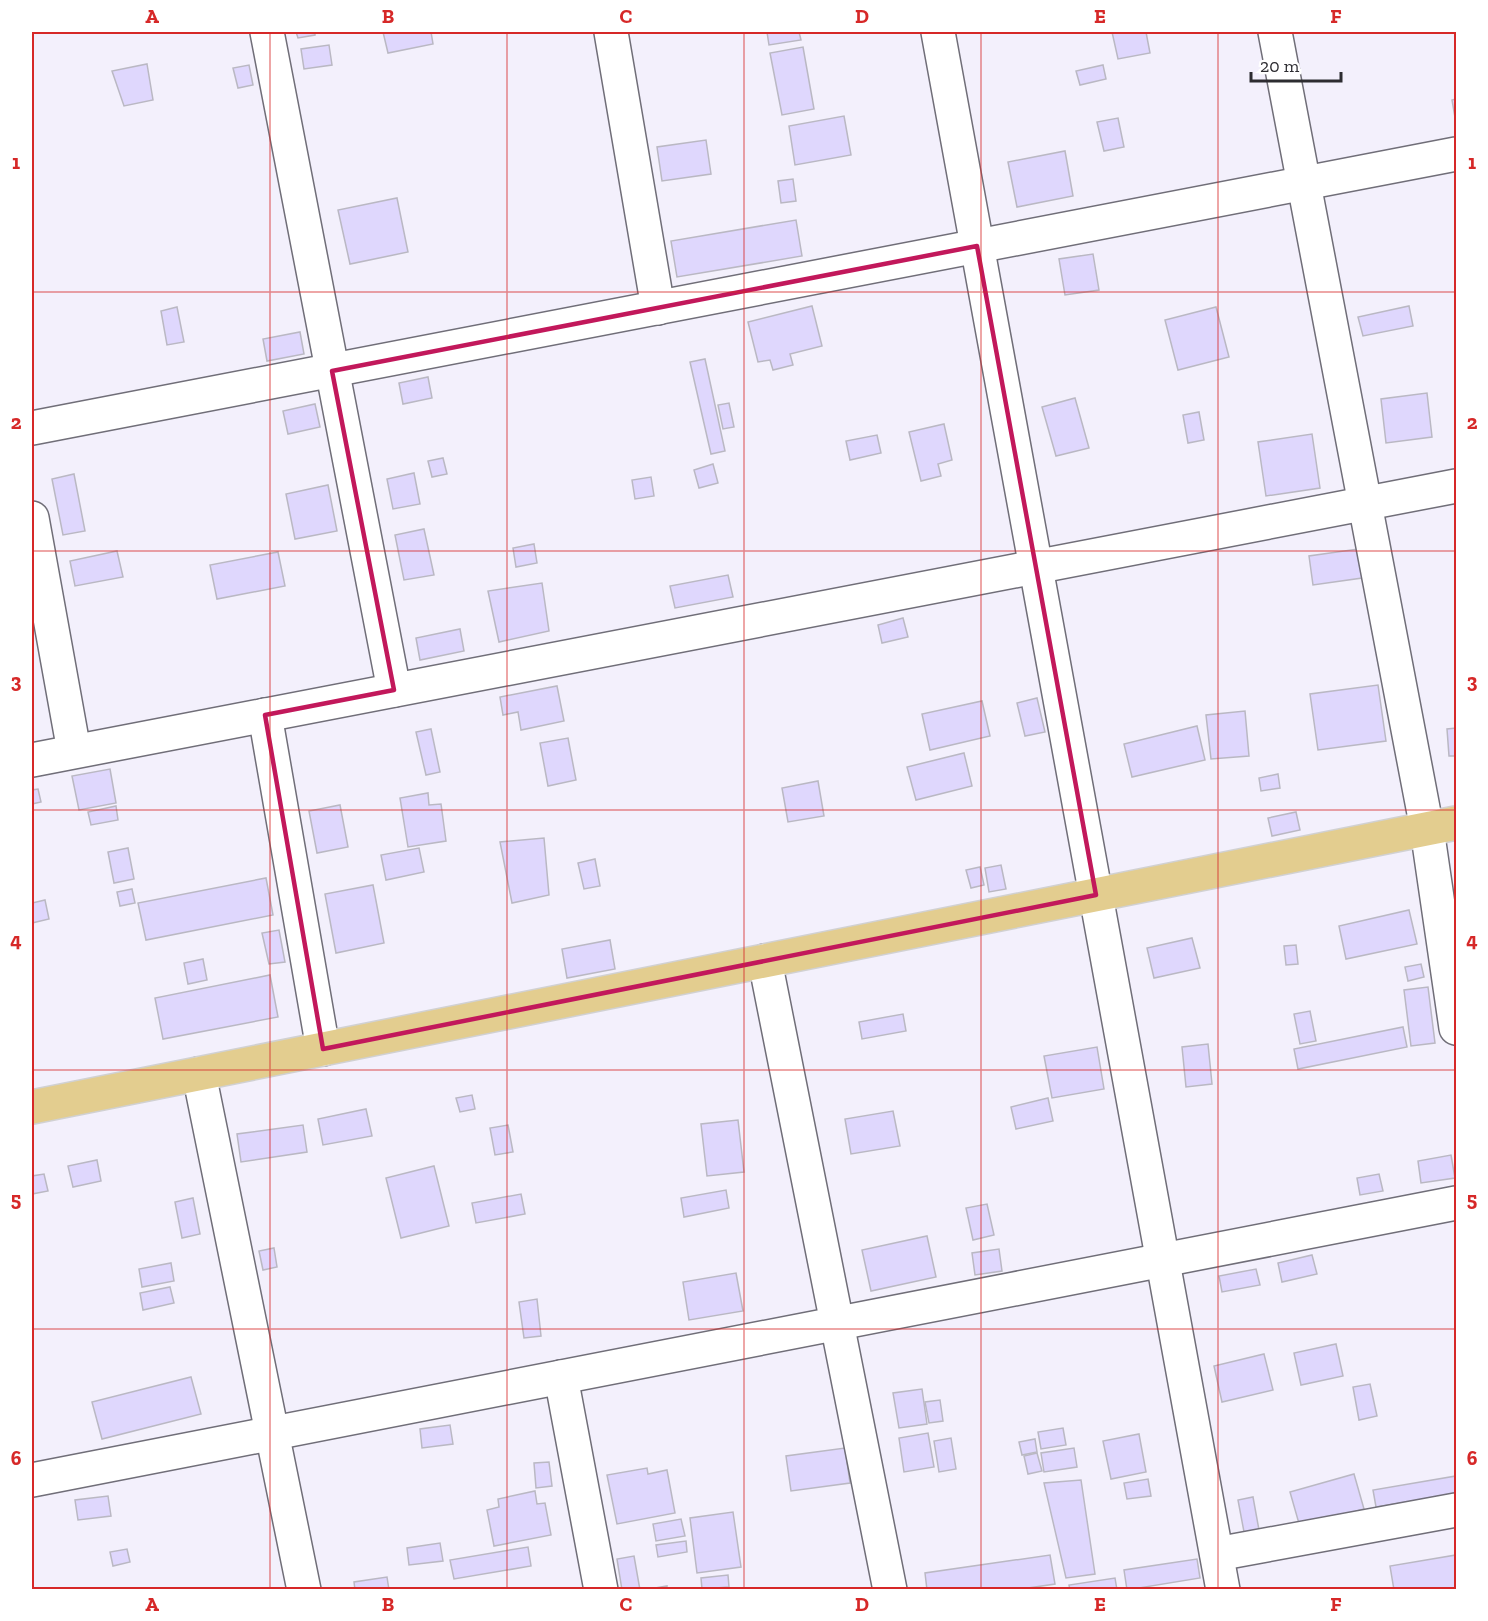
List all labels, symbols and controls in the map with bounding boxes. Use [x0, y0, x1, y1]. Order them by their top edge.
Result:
text: A [145, 4, 159, 28]
text: B [382, 4, 394, 28]
text: C [620, 4, 633, 28]
text: D [855, 4, 869, 28]
text: E [1094, 4, 1106, 28]
text: F [1330, 4, 1342, 28]
scale bar [1251, 45, 1341, 83]
text: 20 m [1260, 55, 1300, 77]
text: 1 [12, 150, 20, 174]
text: 1 [1468, 150, 1476, 174]
text: 2 [11, 410, 22, 434]
text: 2 [1467, 410, 1478, 434]
text: 3 [11, 669, 22, 693]
text: 3 [1467, 669, 1478, 693]
text: 4 [10, 928, 22, 952]
text: 4 [1466, 928, 1478, 952]
text: 5 [11, 1187, 21, 1211]
text: 5 [1467, 1187, 1477, 1211]
text: 6 [11, 1446, 22, 1470]
text: 6 [1467, 1446, 1478, 1470]
text: A [145, 1592, 159, 1616]
text: B [382, 1592, 394, 1616]
text: C [620, 1592, 633, 1616]
text: D [855, 1592, 869, 1616]
text: E [1094, 1592, 1106, 1616]
text: F [1330, 1592, 1342, 1616]

